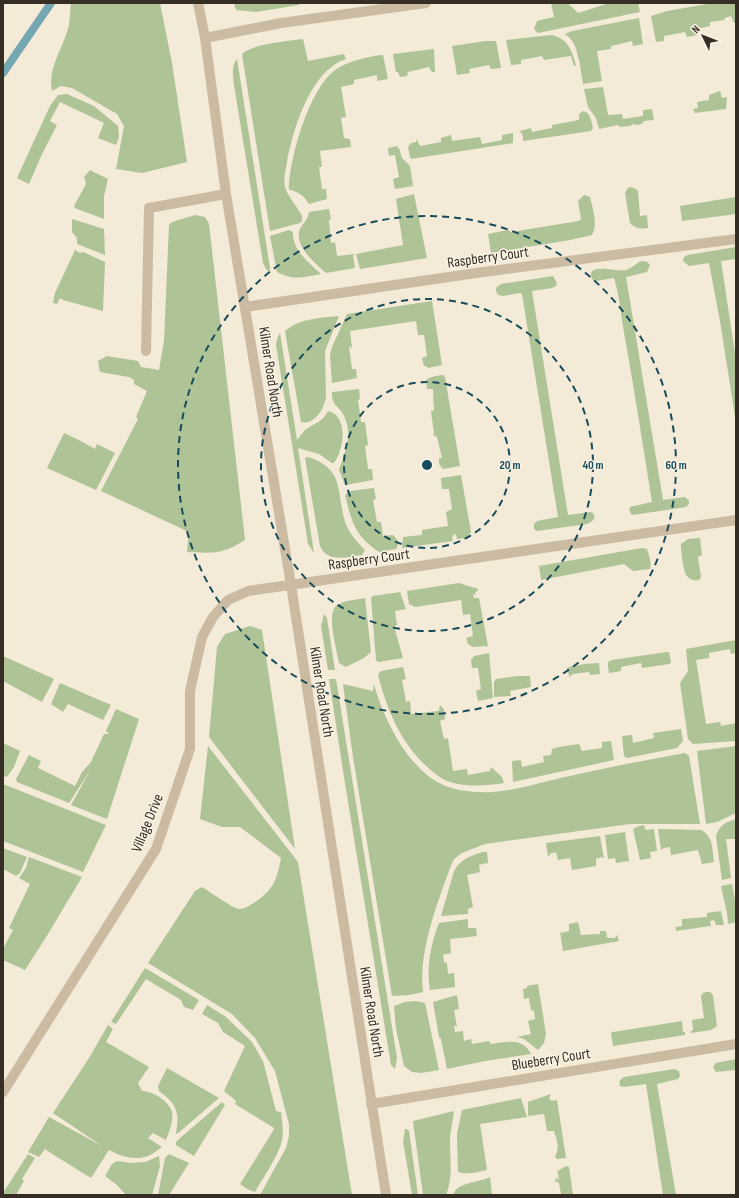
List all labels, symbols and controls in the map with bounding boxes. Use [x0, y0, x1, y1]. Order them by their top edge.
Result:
north arrow [683, 16, 723, 56]
text: N [689, 23, 703, 36]
street label: Raspberry Court [446, 242, 530, 273]
street label: Kilmer Road North [254, 325, 287, 419]
centre of rings [420, 458, 434, 472]
text: 20 m [500, 458, 520, 473]
text: 40 m [582, 458, 604, 473]
text: 60 m [665, 458, 687, 473]
street label: Raspberry Court [327, 544, 411, 575]
street label: Kilmer Road North [305, 645, 338, 739]
street label: Village Drive [127, 791, 168, 855]
street label: Kilmer Road North [355, 965, 388, 1059]
street label: Blueberry Court [510, 1044, 592, 1075]

